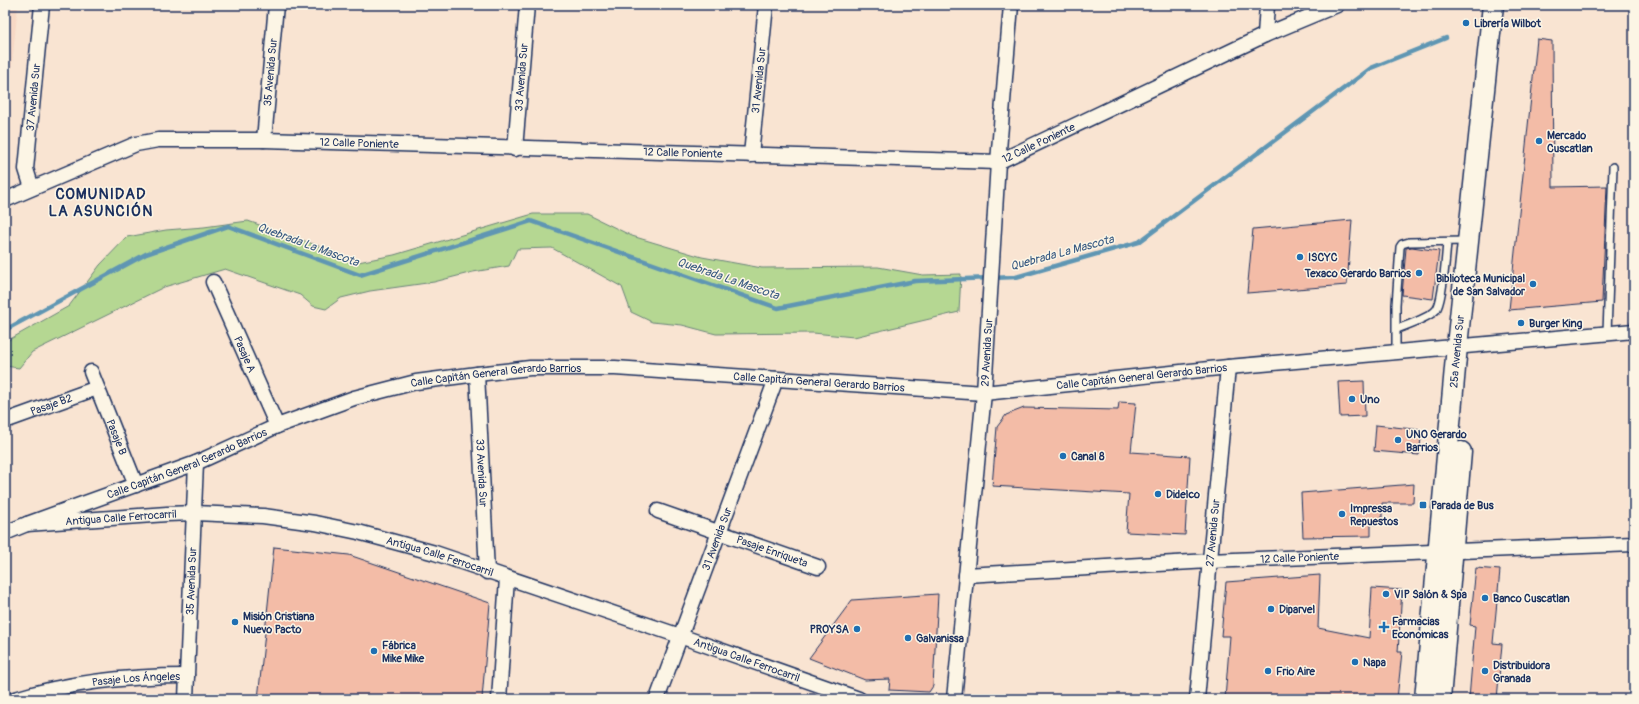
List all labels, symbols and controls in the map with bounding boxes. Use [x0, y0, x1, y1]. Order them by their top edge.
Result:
place label: Librería Wilbot [1474, 17, 1541, 30]
marker: Librería Wilbot [1461, 18, 1471, 28]
street label: 35 Avenida Sur [261, 38, 280, 107]
street label: 33 Avenida Sur [512, 43, 530, 112]
street label: 31 Avenida Sur [749, 47, 768, 114]
street label: 37 Avenida Sur [23, 63, 43, 132]
street label: 12 Calle Poniente [1000, 120, 1078, 166]
place label: Mercado Cuscatlan [1547, 129, 1593, 155]
street label: 12 Calle Poniente [319, 135, 399, 151]
marker: Mercado Cuscatlan [1534, 136, 1544, 146]
street label: 12 Calle Poniente [643, 145, 723, 160]
district label: COMUNIDAD LA ASUNCIÓN [49, 185, 153, 221]
water label: Quebrada La Mascota [255, 220, 362, 271]
water label: Quebrada La Mascota [1009, 232, 1117, 274]
place label: ISCYC [1308, 251, 1338, 264]
marker: ISCYC [1295, 252, 1305, 262]
water label: Quebrada La Mascota [675, 255, 782, 304]
place label: Texaco Gerardo Barrios [1304, 267, 1411, 280]
marker: Texaco Gerardo Barrios [1414, 268, 1424, 278]
place label: Biblioteca Municipal de San Salvador [1436, 272, 1526, 298]
marker: Biblioteca Municipal de San Salvador [1528, 279, 1538, 289]
street label: 25a Avenida Sur [1447, 314, 1467, 389]
place label: Burger King [1529, 317, 1583, 330]
street label: 29 Avenida Sur [978, 318, 995, 387]
marker: Burger King [1516, 318, 1526, 328]
street label: Pasaje A [231, 334, 259, 374]
street label: Calle Capitán General Gerardo Barrios [409, 361, 581, 390]
street label: Calle Capitán General Gerardo Barrios [1056, 361, 1228, 392]
street label: Calle Capitán General Gerardo Barrios [733, 370, 905, 394]
street label: Pasaje B2 [28, 391, 74, 418]
place label: Uno [1360, 393, 1380, 406]
marker: Uno [1347, 394, 1357, 404]
street label: Pasaje B [104, 417, 130, 457]
street label: Calle Capitán General Gerardo Barrios [105, 425, 269, 501]
place label: UNO Gerardo Barrios [1406, 428, 1467, 454]
marker: UNO Gerardo Barrios [1393, 435, 1403, 445]
street label: 33 Avenida Sur [474, 438, 490, 507]
place label: Canal 8 [1071, 450, 1105, 463]
marker: Canal 8 [1058, 451, 1068, 461]
place label: Didelco [1166, 488, 1200, 501]
marker: Didelco [1153, 489, 1163, 499]
street label: 27 Avenida Sur [1203, 498, 1222, 567]
place label: Parada de Bus [1431, 499, 1494, 512]
marker: Parada de Bus [1418, 500, 1428, 510]
place label: Impressa Repuestos [1350, 502, 1398, 528]
street label: 31 Avenida Sur [699, 505, 734, 572]
street label: Antigua Calle Ferrocarril [65, 507, 177, 528]
marker: Impressa Repuestos [1337, 509, 1347, 519]
street label: Pasaje Enriqueta [735, 532, 810, 569]
street label: Antigua Calle Ferrocarril [385, 533, 495, 579]
street label: 35 Avenida Sur [183, 547, 199, 615]
street label: 12 Calle Poniente [1260, 549, 1340, 565]
place label: VIP Salón & Spa [1394, 588, 1467, 601]
marker: VIP Salón & Spa [1381, 589, 1391, 599]
place label: Banco Cuscatlan [1493, 592, 1570, 605]
marker: Banco Cuscatlan [1480, 593, 1490, 603]
place label: Diparvel [1279, 603, 1315, 616]
marker: Diparvel [1266, 604, 1276, 614]
place label: Misión Cristiana Nuevo Pacto [243, 610, 315, 636]
place label: Farmacias Economicas [1392, 615, 1449, 641]
marker: Misión Cristiana Nuevo Pacto [230, 617, 240, 627]
marker: Farmacias Economicas [1379, 622, 1389, 632]
place label: PROYSA [810, 623, 850, 636]
marker: PROYSA [852, 624, 862, 634]
place label: Galvanissa [916, 632, 964, 645]
marker: Galvanissa [903, 633, 913, 643]
street label: Antigua Calle Ferrocarril [692, 635, 802, 684]
place label: Fábrica Mike Mike [382, 639, 425, 665]
marker: Fábrica Mike Mike [369, 646, 379, 656]
place label: Napa [1363, 656, 1386, 669]
marker: Napa [1350, 657, 1360, 667]
place label: Distribuidora Granada [1493, 659, 1550, 685]
place label: Frio Aire [1276, 665, 1316, 678]
marker: Frio Aire [1263, 666, 1273, 676]
marker: Distribuidora Granada [1480, 666, 1490, 676]
street label: Pasaje Los Ángeles [91, 670, 180, 689]

